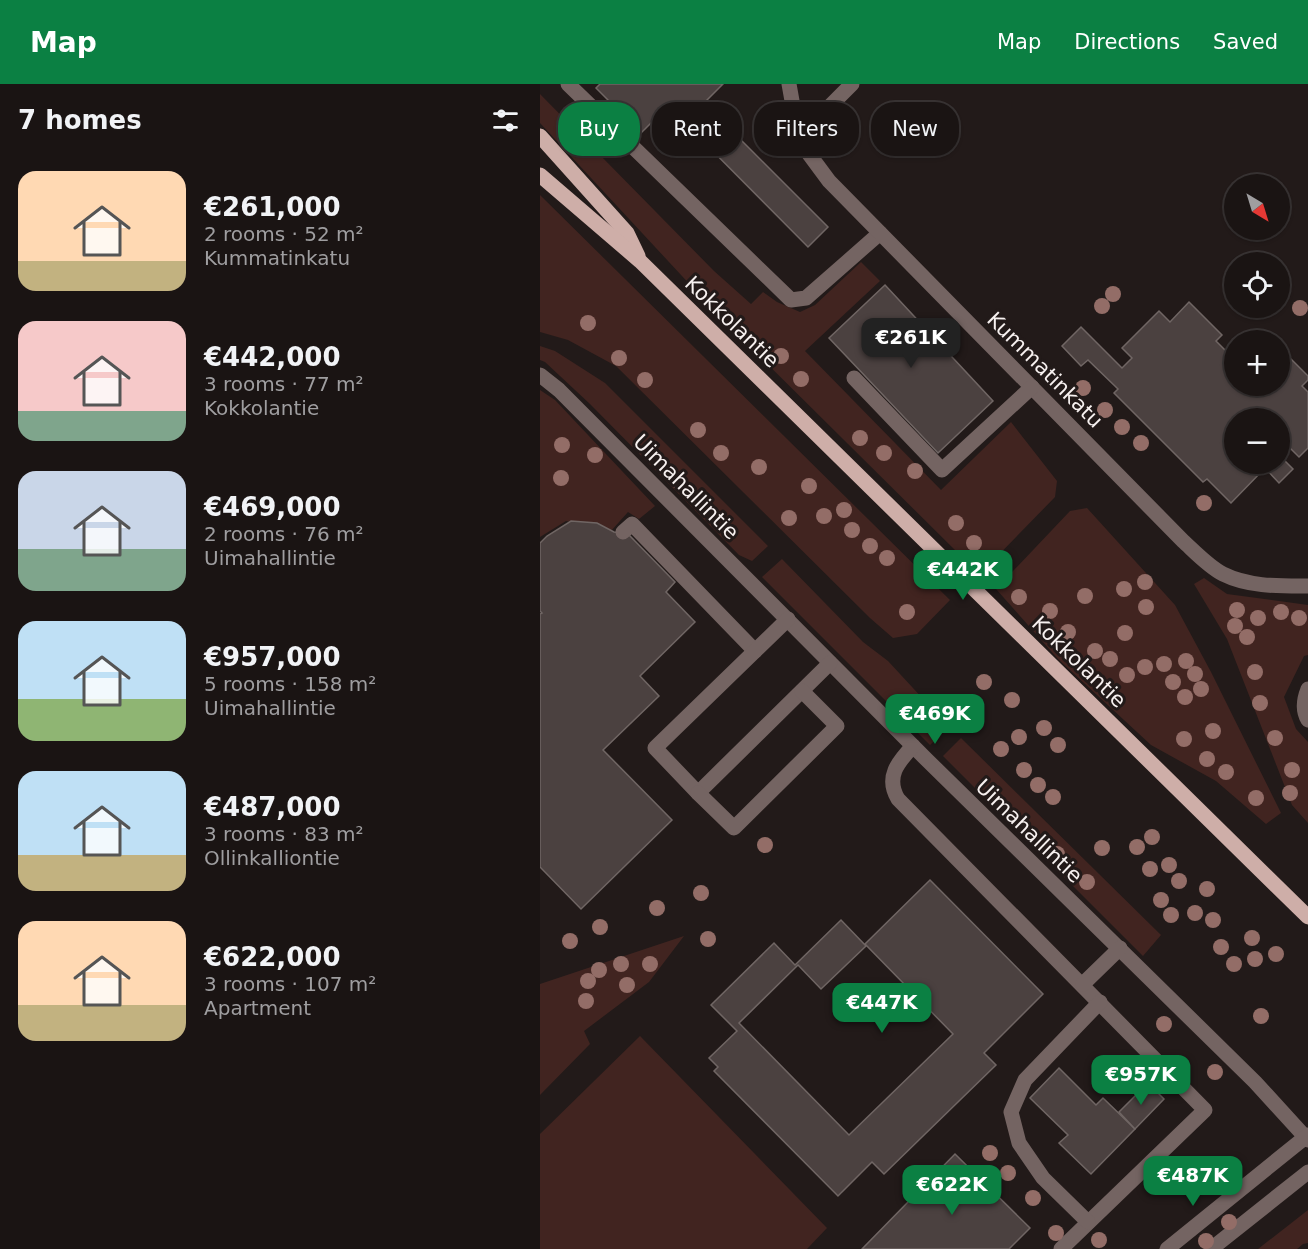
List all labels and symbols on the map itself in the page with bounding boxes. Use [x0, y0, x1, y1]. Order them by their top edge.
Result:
north arrow [1224, 174, 1290, 240]
street label: Kokkolantie [680, 271, 784, 373]
street label: Kummatinkatu [982, 307, 1108, 433]
pin: €261K [869, 318, 953, 369]
street label: Uimahallintie [629, 430, 743, 544]
pin: €442K [921, 550, 1005, 601]
street label: Kokkolantie [1027, 611, 1131, 713]
pin: €469K [893, 694, 977, 745]
street label: Uimahallintie [971, 774, 1087, 888]
pin: €447K [840, 983, 924, 1034]
pin: €957K [1099, 1055, 1183, 1106]
pin: €487K [1151, 1156, 1235, 1207]
pin: €622K [910, 1165, 994, 1216]

